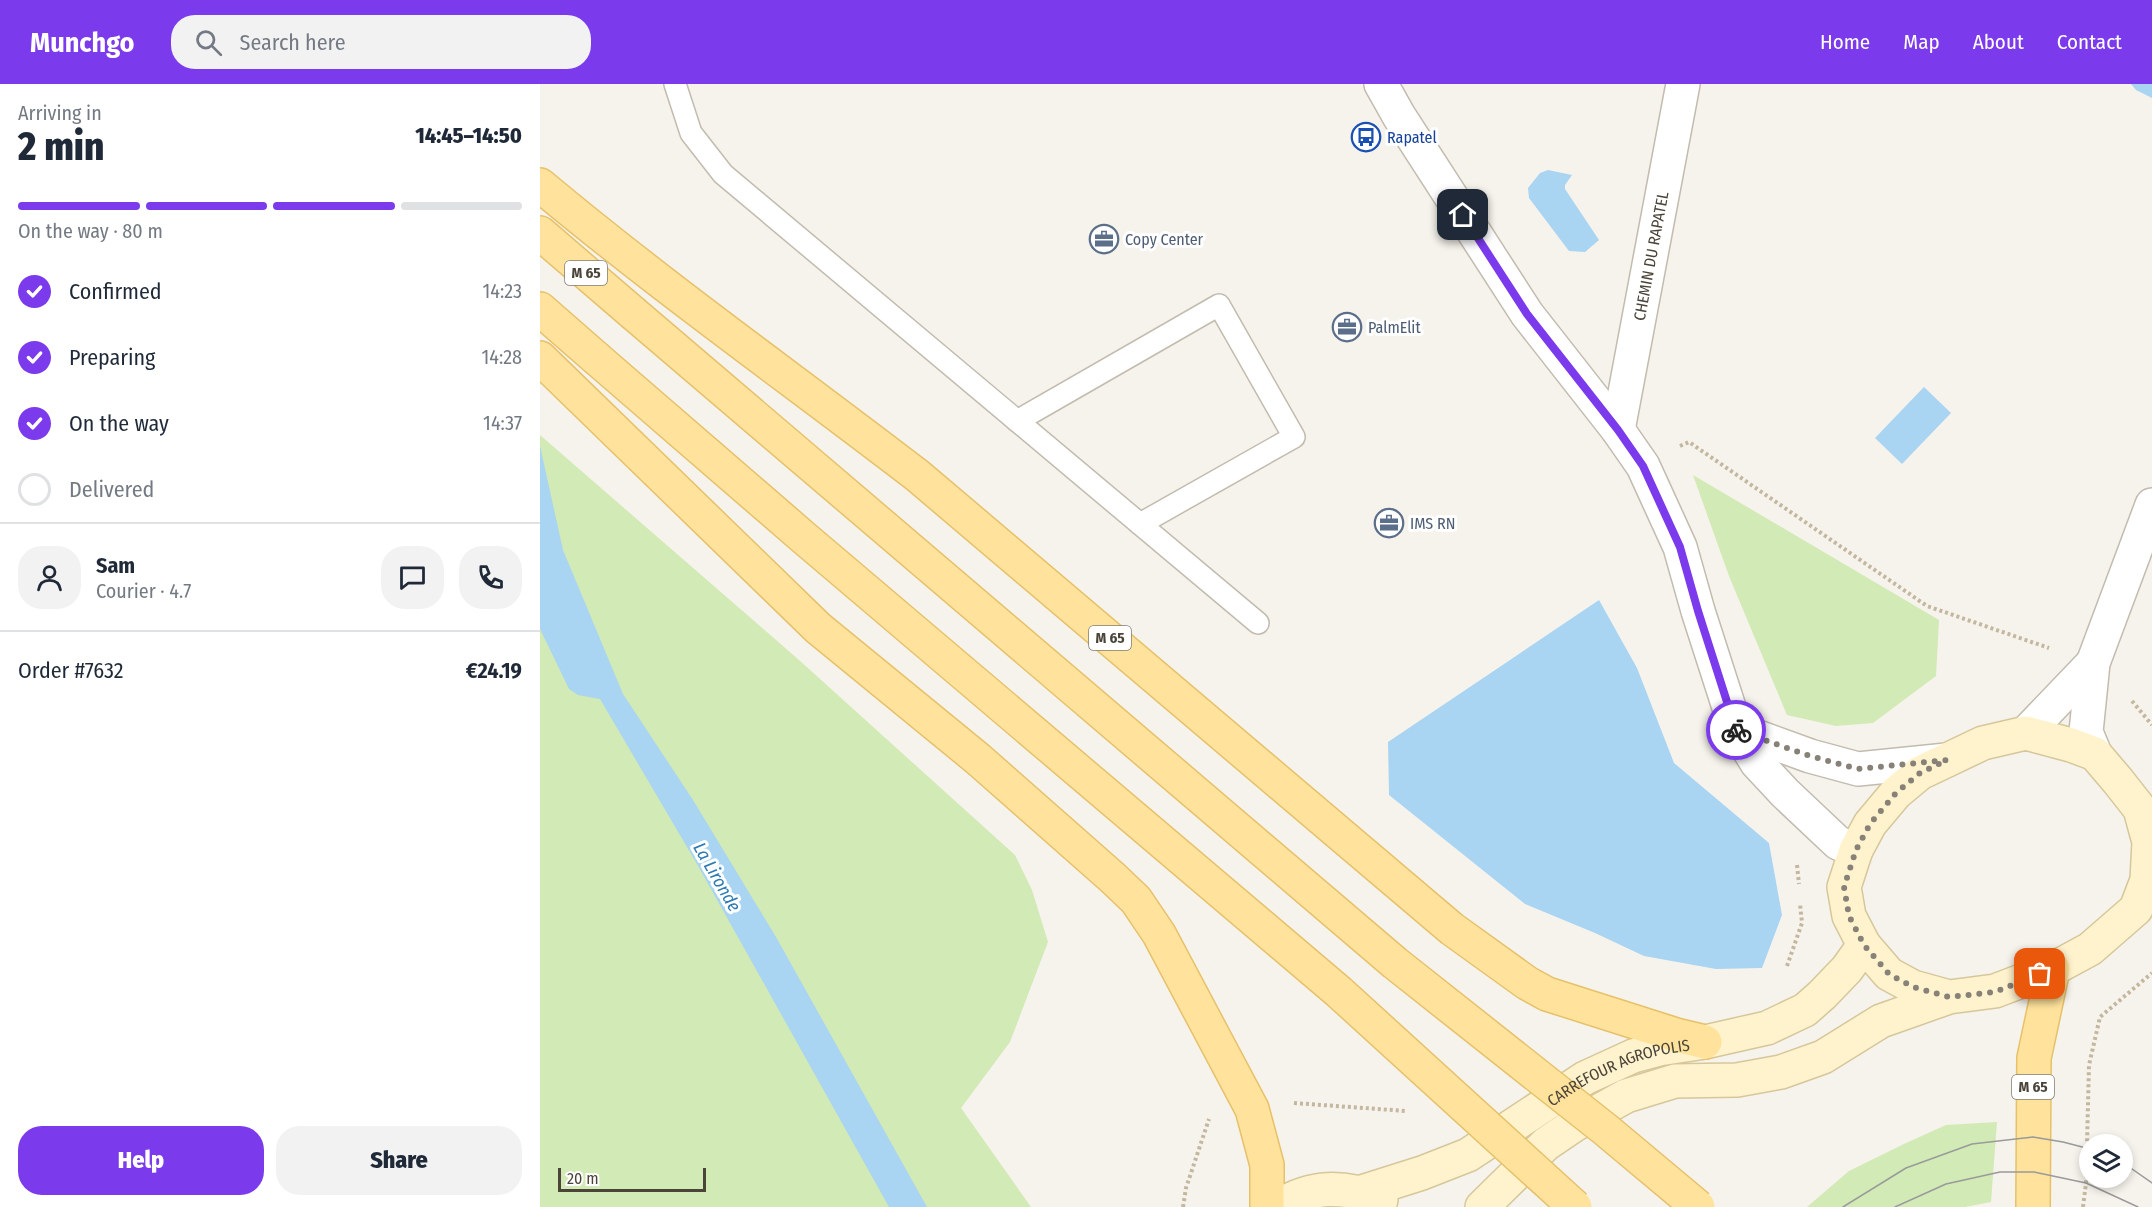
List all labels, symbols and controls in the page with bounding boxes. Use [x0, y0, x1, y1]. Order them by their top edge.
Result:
search box [171, 15, 591, 69]
text: Munchgo [30, 26, 135, 59]
icon: search [192, 26, 225, 59]
text: Search here [240, 29, 346, 56]
text: Home [1820, 29, 1870, 55]
text: Map [1903, 29, 1940, 55]
text: About [1973, 29, 2024, 55]
text: Contact [2057, 29, 2122, 55]
text: Arriving in [18, 101, 102, 125]
bus stop icon: Rapatel [1350, 121, 1382, 153]
text: 14:45–14:50 [415, 122, 522, 149]
text: 2 min [18, 124, 104, 170]
place label: Rapatel [1387, 128, 1437, 147]
pin [1437, 189, 1488, 240]
street label: CHEMIN DU RAPATEL [1630, 190, 1673, 322]
icon: home [1446, 198, 1479, 231]
text: On the way · 80 m [18, 219, 163, 243]
office icon: Copy Center [1088, 223, 1120, 255]
place label: Copy Center [1125, 230, 1204, 249]
road number: M 65 [565, 261, 607, 285]
icon: check [18, 275, 51, 308]
text: Confirmed [69, 278, 162, 305]
text: 14:23 [482, 279, 522, 303]
office icon: PalmElit [1331, 311, 1363, 343]
place label: PalmElit [1368, 318, 1421, 337]
icon: check [18, 341, 51, 374]
text: Preparing [69, 344, 155, 371]
text: 14:28 [481, 345, 522, 369]
icon: check [18, 407, 51, 440]
text: On the way [69, 410, 169, 437]
text: 14:37 [483, 411, 522, 435]
text: Delivered [69, 476, 154, 503]
office icon: IMS RN [1373, 507, 1405, 539]
place label: IMS RN [1410, 514, 1455, 533]
button: person [18, 546, 81, 609]
button: chat [381, 546, 444, 609]
button: phone [459, 546, 522, 609]
text: Sam [96, 552, 135, 579]
text: Courier · 4.7 [96, 579, 191, 603]
road number: M 65 [1089, 626, 1131, 650]
text: Order #7632 [18, 657, 123, 684]
text: €24.19 [466, 657, 522, 684]
courier [1706, 700, 1766, 760]
icon: bike [1720, 714, 1753, 747]
water label: La Lironde [688, 839, 746, 916]
pin [2014, 948, 2065, 999]
icon: bag [2023, 957, 2056, 990]
street label: CARREFOUR AGROPOLIS [1544, 1035, 1691, 1110]
road number: M 65 [2012, 1075, 2054, 1099]
button: Help [18, 1126, 264, 1195]
button: Share [276, 1126, 522, 1195]
map controls [2079, 1134, 2133, 1188]
button: layers [2079, 1134, 2133, 1188]
scale bar [558, 1165, 706, 1192]
text: 20 m [567, 1169, 598, 1188]

